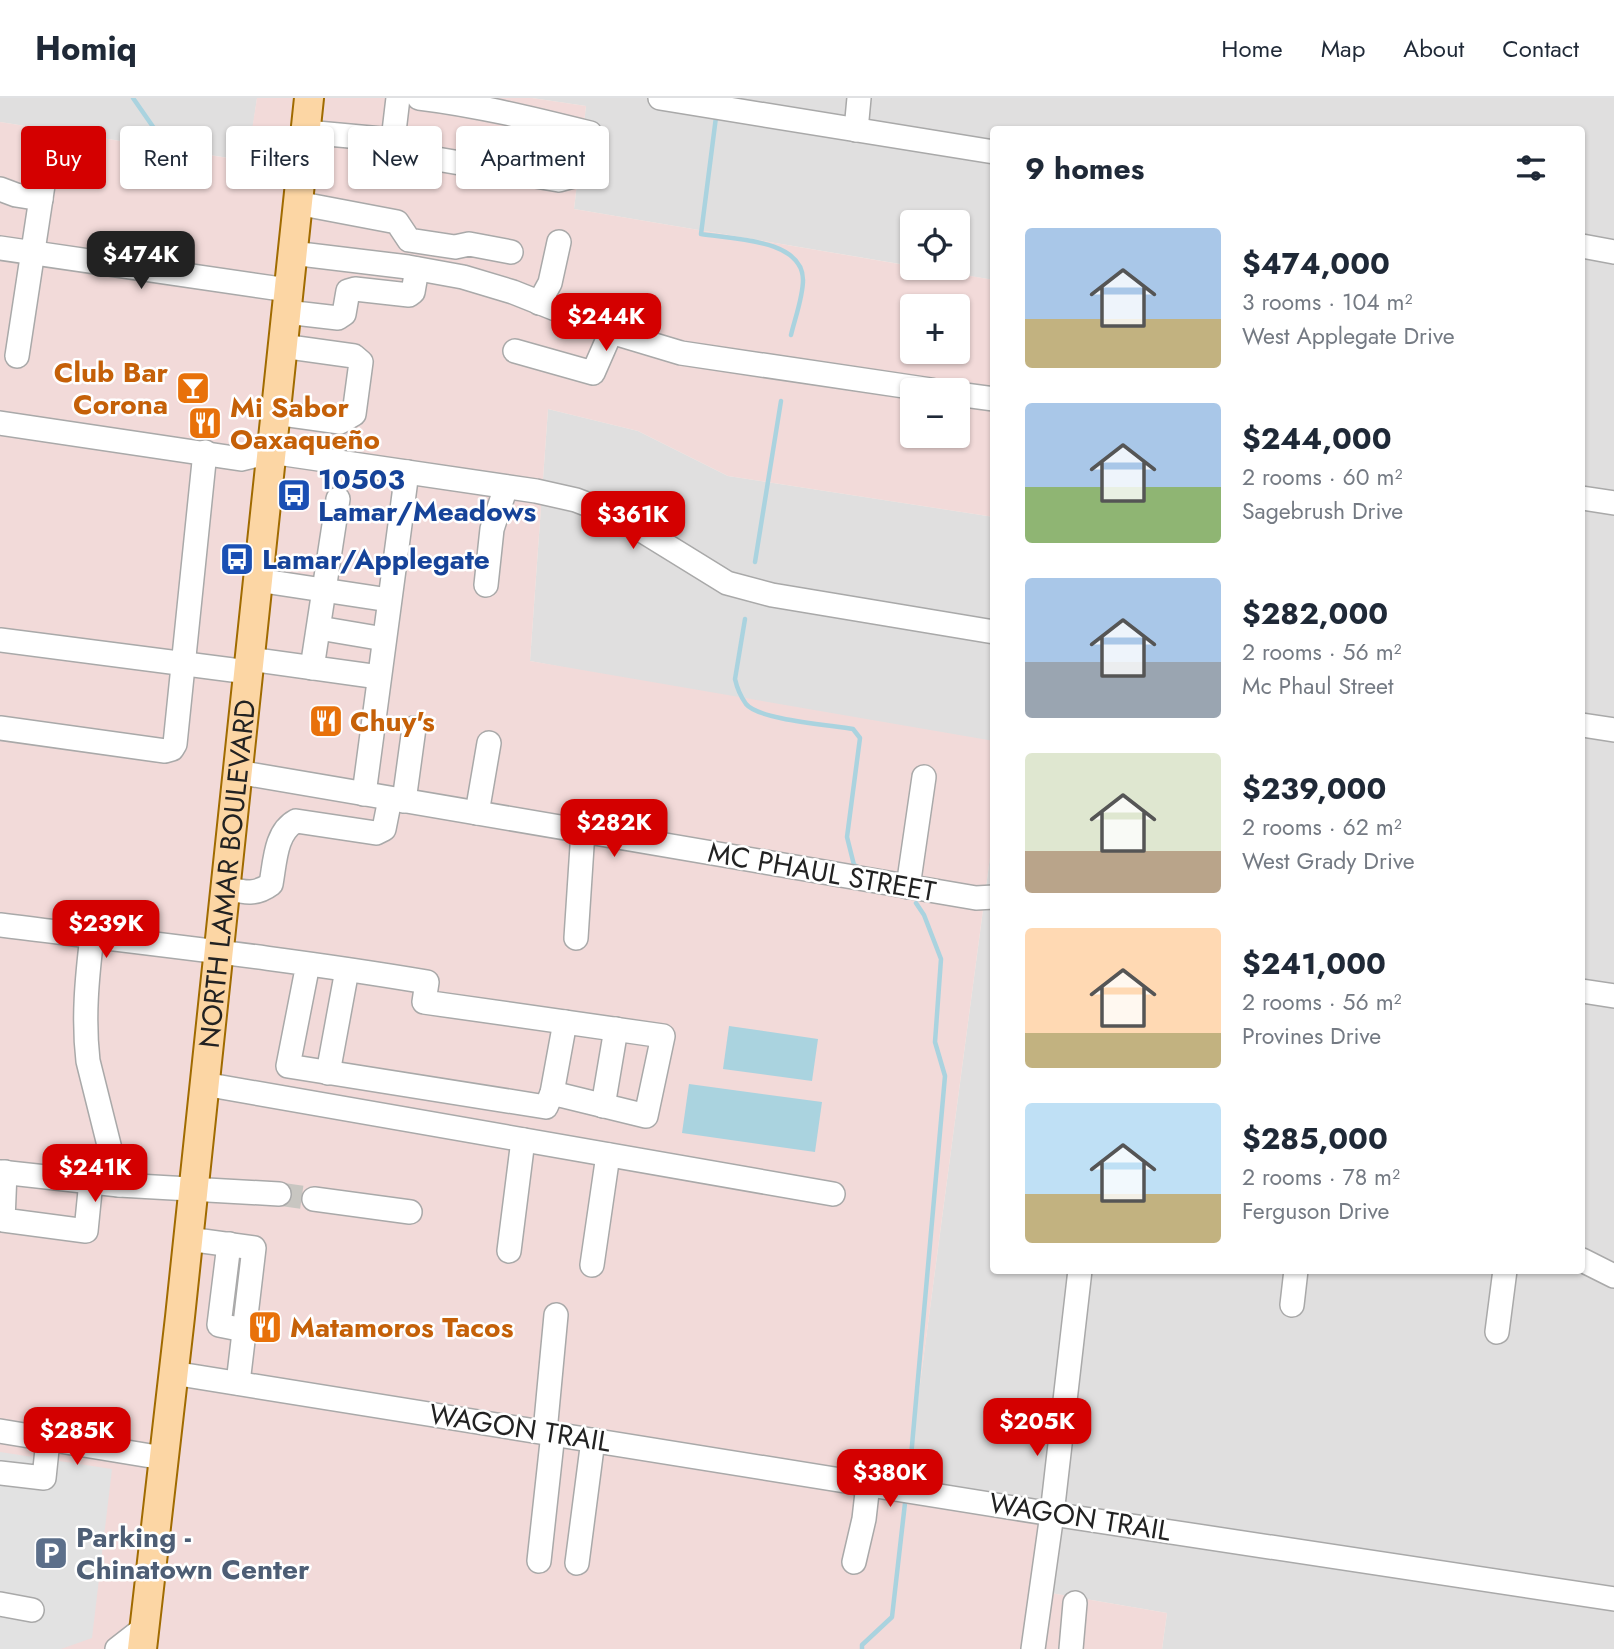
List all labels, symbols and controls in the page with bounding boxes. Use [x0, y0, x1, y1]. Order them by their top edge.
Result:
text: Homiq [35, 25, 137, 72]
text: Home [1221, 31, 1283, 66]
text: Map [1321, 31, 1365, 66]
text: About [1403, 31, 1464, 66]
text: Contact [1502, 31, 1579, 66]
chip: Buy [21, 126, 106, 189]
chip: Rent [120, 126, 212, 189]
chip: Filters [226, 126, 334, 189]
chip: New [348, 126, 442, 189]
chip: Apartment [456, 126, 609, 189]
text: 9 homes [1025, 147, 1144, 190]
icon: filters [1512, 149, 1550, 187]
map controls [900, 210, 970, 448]
button: locate [900, 210, 970, 280]
pin: $474K [92, 232, 190, 291]
text: $474K [103, 237, 179, 271]
text: $474,000 [1242, 242, 1390, 285]
icon: home [1081, 256, 1165, 340]
text: 3 rooms · 104 m² [1242, 285, 1412, 319]
pin: $244K [557, 294, 655, 353]
button: + [900, 294, 970, 364]
text: $244K [567, 299, 645, 333]
text: West Applegate Drive [1242, 319, 1455, 353]
place label: Club Bar Corona [54, 352, 168, 425]
bar icon: Club Bar Corona [174, 369, 212, 407]
button: − [900, 378, 970, 448]
place label: Mi Sabor Oaxaqueño [230, 387, 380, 460]
restaurant icon: Mi Sabor Oaxaqueño [186, 404, 224, 442]
text: $244,000 [1242, 417, 1392, 460]
icon: home [1081, 431, 1165, 515]
place label: 10503 Lamar/Meadows [318, 459, 537, 532]
text: 2 rooms · 60 m² [1242, 460, 1402, 494]
bus stop icon: 10503 Lamar/Meadows [275, 476, 313, 514]
pin: $361K [584, 491, 682, 551]
text: Sagebrush Drive [1242, 494, 1403, 528]
text: $361K [597, 497, 669, 531]
place label: Lamar/Applegate [262, 539, 490, 580]
bus stop icon: Lamar/Applegate [218, 540, 256, 578]
text: $282,000 [1242, 592, 1388, 635]
icon: home [1081, 606, 1165, 690]
text: 2 rooms · 56 m² [1242, 635, 1402, 669]
text: Mc Phaul Street [1242, 669, 1393, 703]
street label: NORTH LAMAR BOULEVARD [188, 697, 266, 1050]
place label: Chuy's [350, 701, 435, 742]
restaurant icon: Chuy's [307, 702, 345, 740]
text: $239,000 [1242, 767, 1386, 810]
icon: home [1081, 781, 1165, 865]
pin: $282K [565, 800, 663, 859]
text: $282K [577, 805, 651, 839]
text: 2 rooms · 62 m² [1242, 810, 1402, 844]
street label: MC PHAUL STREET [705, 832, 939, 912]
text: West Grady Drive [1242, 844, 1415, 878]
pin: $239K [57, 900, 155, 960]
text: $239K [68, 906, 144, 940]
text: $241,000 [1242, 942, 1386, 985]
icon: home [1081, 956, 1165, 1040]
text: 2 rooms · 56 m² [1242, 985, 1402, 1019]
text: Provines Drive [1242, 1019, 1381, 1053]
text: $285,000 [1242, 1117, 1388, 1160]
icon: home [1081, 1131, 1165, 1215]
pin: $241K [46, 1144, 144, 1204]
text: $241K [58, 1150, 132, 1184]
text: 2 rooms · 78 m² [1242, 1160, 1400, 1194]
text: Ferguson Drive [1242, 1194, 1389, 1228]
place label: Matamoros Tacos [290, 1307, 514, 1348]
restaurant icon: Matamoros Tacos [246, 1308, 284, 1346]
street label: WAGON TRAIL [426, 1393, 614, 1463]
pin: $205K [988, 1398, 1086, 1458]
text: $205K [999, 1404, 1075, 1438]
pin: $285K [28, 1408, 126, 1467]
text: $285K [40, 1413, 114, 1447]
pin: $380K [841, 1450, 939, 1509]
text: $380K [853, 1455, 927, 1489]
street label: WAGON TRAIL [986, 1482, 1174, 1552]
place label: Parking - Chinatown Center [76, 1517, 310, 1590]
parking icon: Parking - Chinatown Center [32, 1534, 70, 1572]

